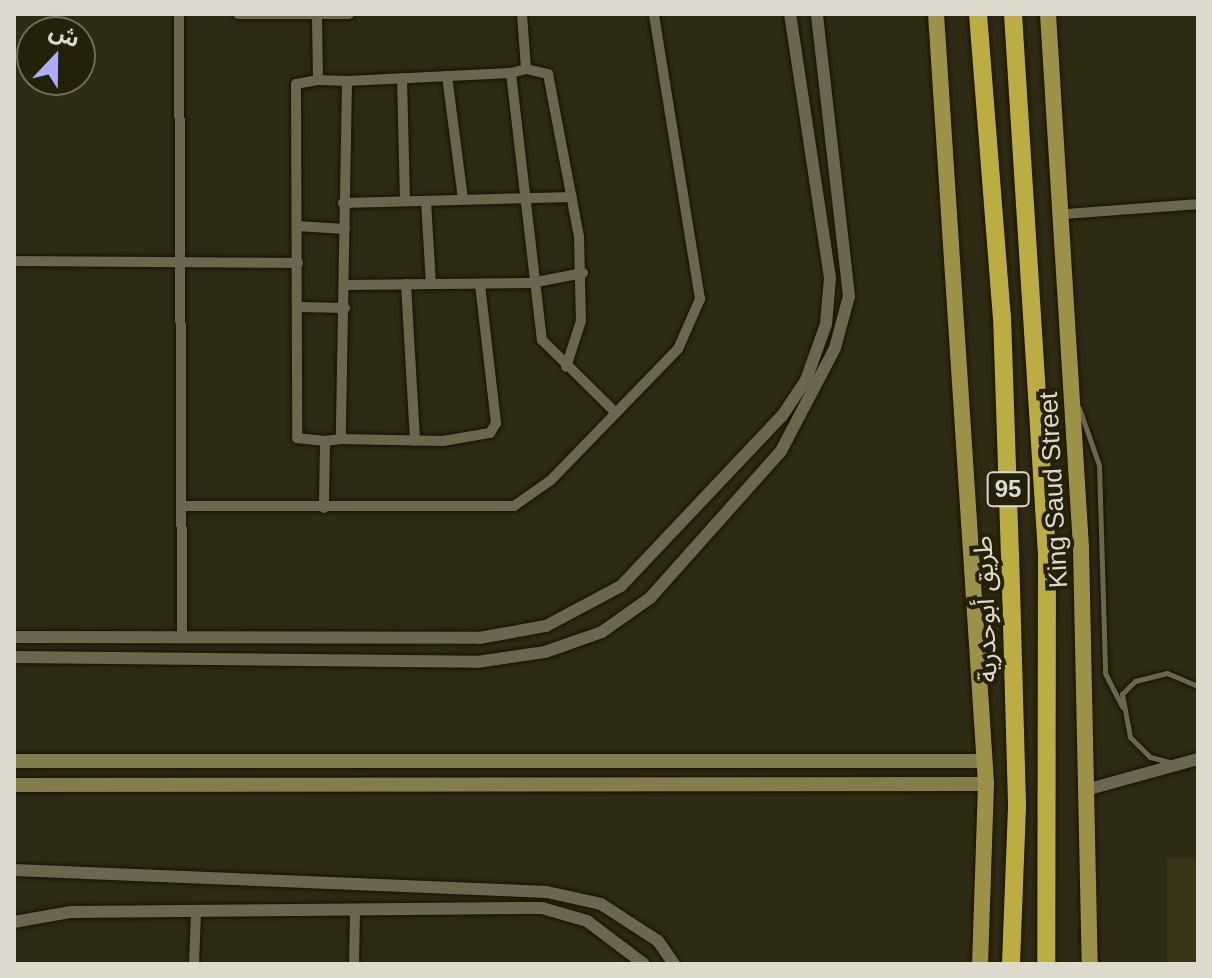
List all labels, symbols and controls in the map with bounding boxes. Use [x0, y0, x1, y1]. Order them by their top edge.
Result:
north arrow [16, 16, 96, 96]
text: ش [46, 18, 83, 52]
street label: King Saud Street [1033, 391, 1075, 589]
road number: 95 [986, 469, 1030, 509]
street label: طريق أبوحدرية [968, 535, 1004, 683]

